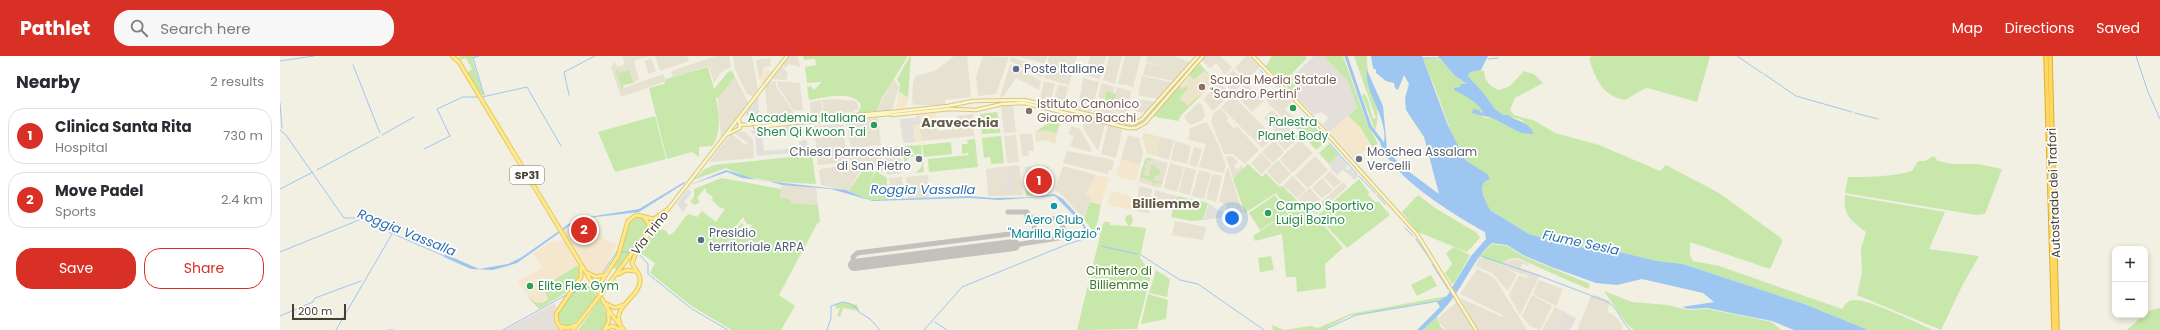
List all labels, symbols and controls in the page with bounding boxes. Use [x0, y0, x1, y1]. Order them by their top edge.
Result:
search box [114, 10, 394, 46]
text: Pathlet [20, 15, 90, 42]
icon: search [128, 17, 150, 39]
text: Search here [160, 18, 251, 39]
text: Map [1952, 18, 1983, 38]
text: Directions [2005, 18, 2074, 38]
text: Saved [2096, 18, 2140, 38]
place label: Poste Italiane [1024, 60, 1104, 77]
marker: Poste Italiane [1011, 64, 1021, 74]
text: Nearby [16, 70, 80, 94]
place label: Scuola Media Statale "Sandro Pertini" [1210, 71, 1337, 102]
text: 2 results [210, 72, 264, 91]
marker: Scuola Media Statale "Sandro Pertini" [1197, 82, 1207, 92]
place label: Istituto Canonico Giacomo Bacchi [1037, 95, 1139, 126]
marker: Palestra Planet Body [1288, 103, 1298, 113]
marker: Istituto Canonico Giacomo Bacchi [1024, 106, 1034, 116]
place label: Accademia Italiana Shen Qi Kwoon Tai [748, 109, 866, 140]
district label: Aravecchia [921, 113, 999, 132]
place label: Palestra Planet Body [1258, 113, 1329, 144]
text: Clinica Santa Rita [55, 116, 192, 137]
marker: Accademia Italiana Shen Qi Kwoon Tai [869, 120, 879, 130]
text: 1 [28, 126, 32, 145]
text: 730 m [223, 126, 263, 145]
street label: Autostrada dei Trafori [2043, 128, 2064, 258]
text: Hospital [55, 138, 108, 157]
place label: Chiesa parrocchiale di San Pietro [790, 143, 911, 174]
place label: Moschea Assalam Vercelli [1367, 143, 1477, 174]
marker: Chiesa parrocchiale di San Pietro [914, 154, 924, 164]
marker: Moschea Assalam Vercelli [1354, 154, 1364, 164]
road number: SP31 [510, 166, 544, 184]
pin: 1 [1026, 166, 1052, 196]
text: Move Padel [55, 180, 144, 201]
water label: Roggia Vassalla [871, 180, 976, 199]
text: 2 [26, 190, 34, 209]
text: 2.4 km [221, 190, 263, 209]
district label: Billiemme [1132, 194, 1200, 213]
place label: Campo Sportivo Luigi Bozino [1276, 197, 1374, 228]
marker: Aero Club "Marilla Rigazio" [1049, 201, 1059, 211]
text: Sports [55, 202, 96, 221]
water label: Roggia Vassalla [355, 204, 459, 261]
street label: Via Trino [627, 207, 672, 258]
your location [1222, 208, 1242, 228]
marker: Campo Sportivo Luigi Bozino [1263, 208, 1273, 218]
place label: Aero Club "Marilla Rigazio" [1008, 211, 1101, 242]
pin: 2 [571, 215, 597, 245]
place label: Presidio territoriale ARPA [709, 224, 804, 255]
water label: Fiume Sesia [1541, 225, 1621, 260]
marker: Presidio territoriale ARPA [696, 235, 706, 245]
map controls [2112, 246, 2148, 318]
button: + [2112, 246, 2148, 282]
button: Save [16, 248, 136, 289]
button: Share [144, 248, 264, 289]
park label: Cimitero di Billiemme [1086, 262, 1152, 293]
place label: Elite Flex Gym [538, 277, 619, 294]
marker: Elite Flex Gym [525, 281, 535, 291]
button: − [2112, 282, 2148, 318]
scale bar [292, 302, 346, 321]
text: 200 m [298, 303, 332, 319]

